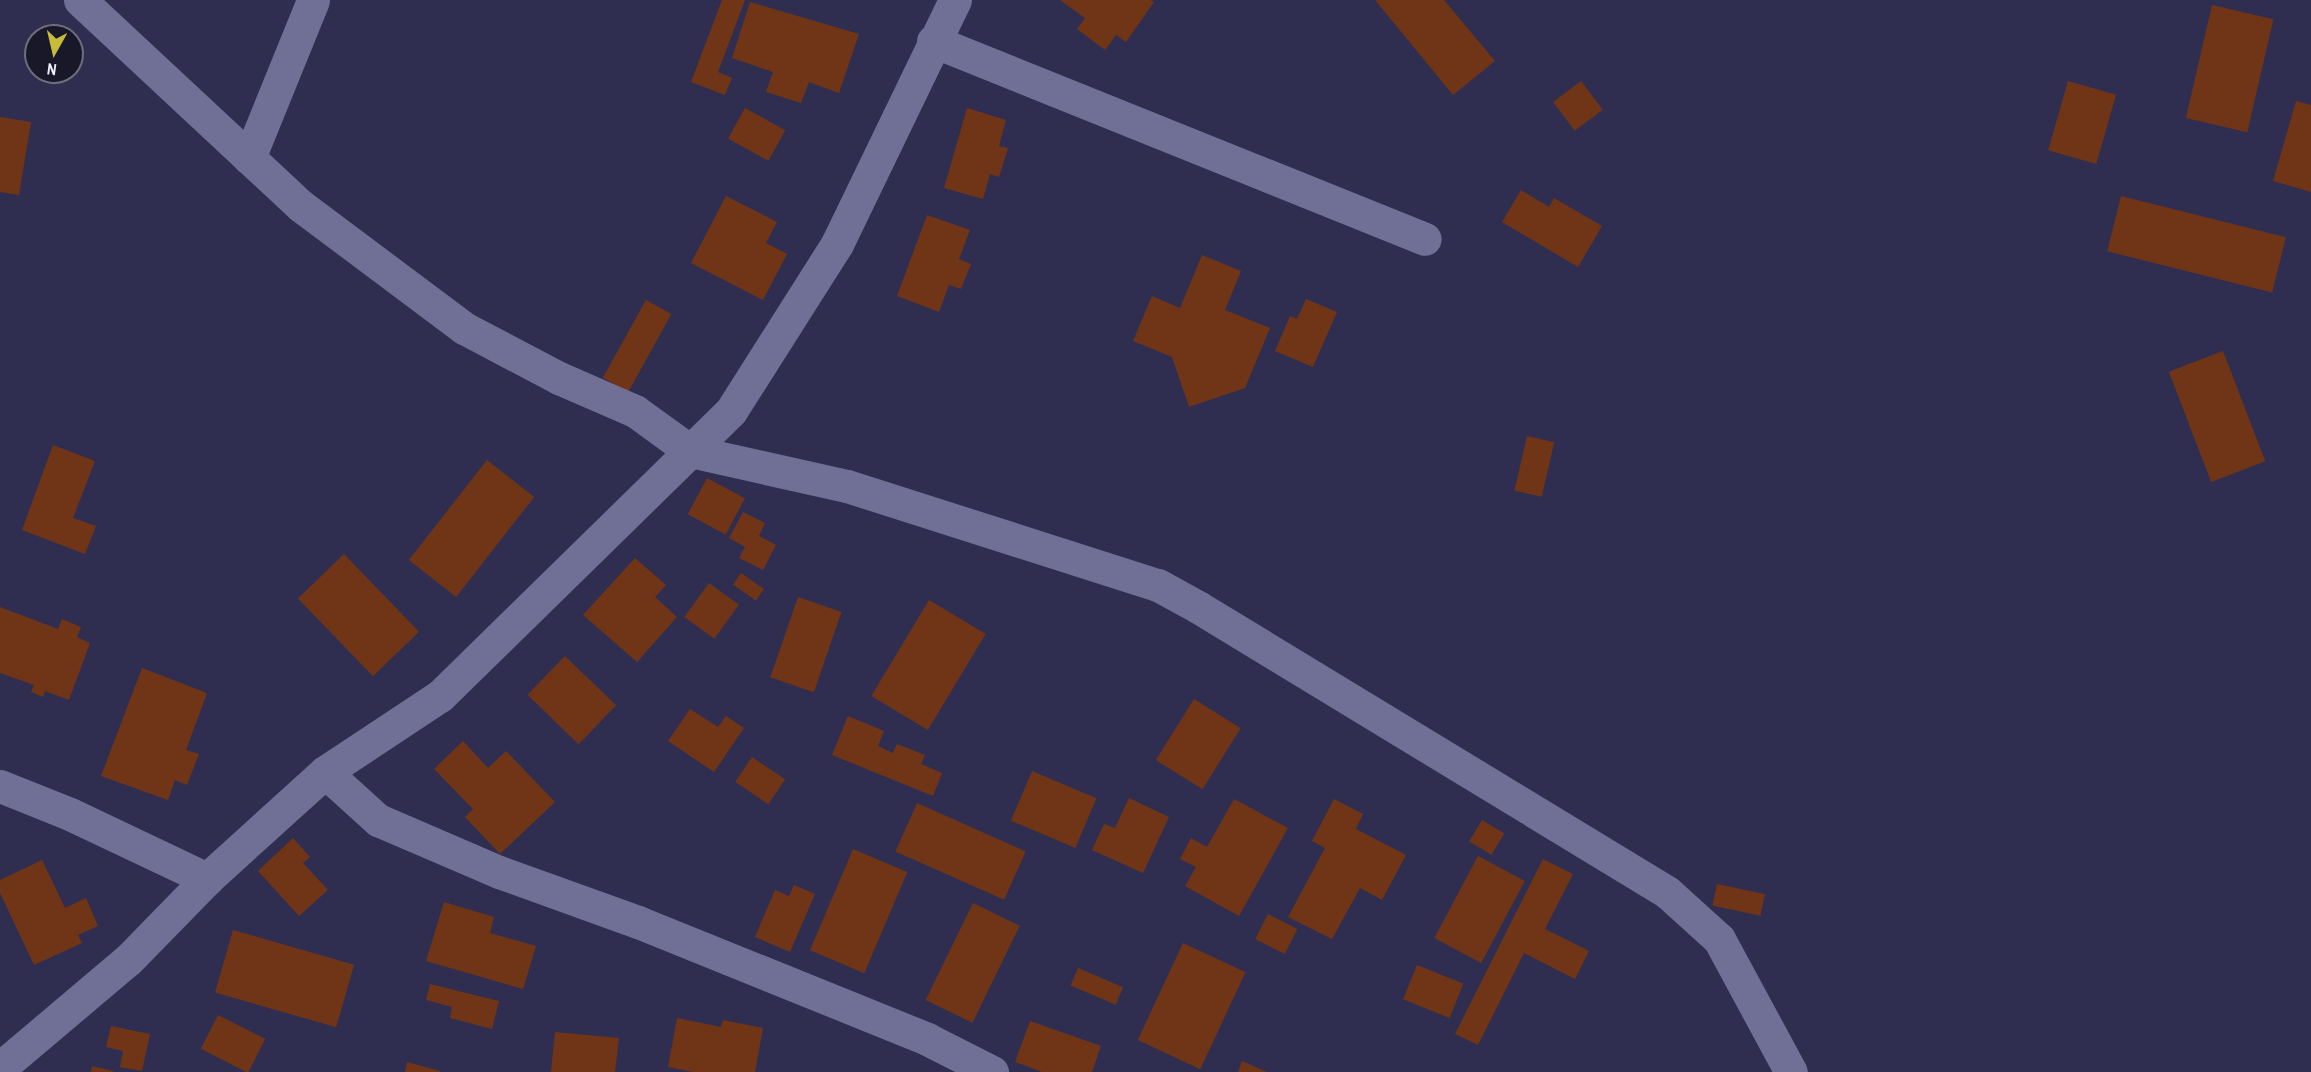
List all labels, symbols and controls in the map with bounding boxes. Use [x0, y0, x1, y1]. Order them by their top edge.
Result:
north arrow [24, 24, 84, 84]
text: N [46, 58, 58, 81]

